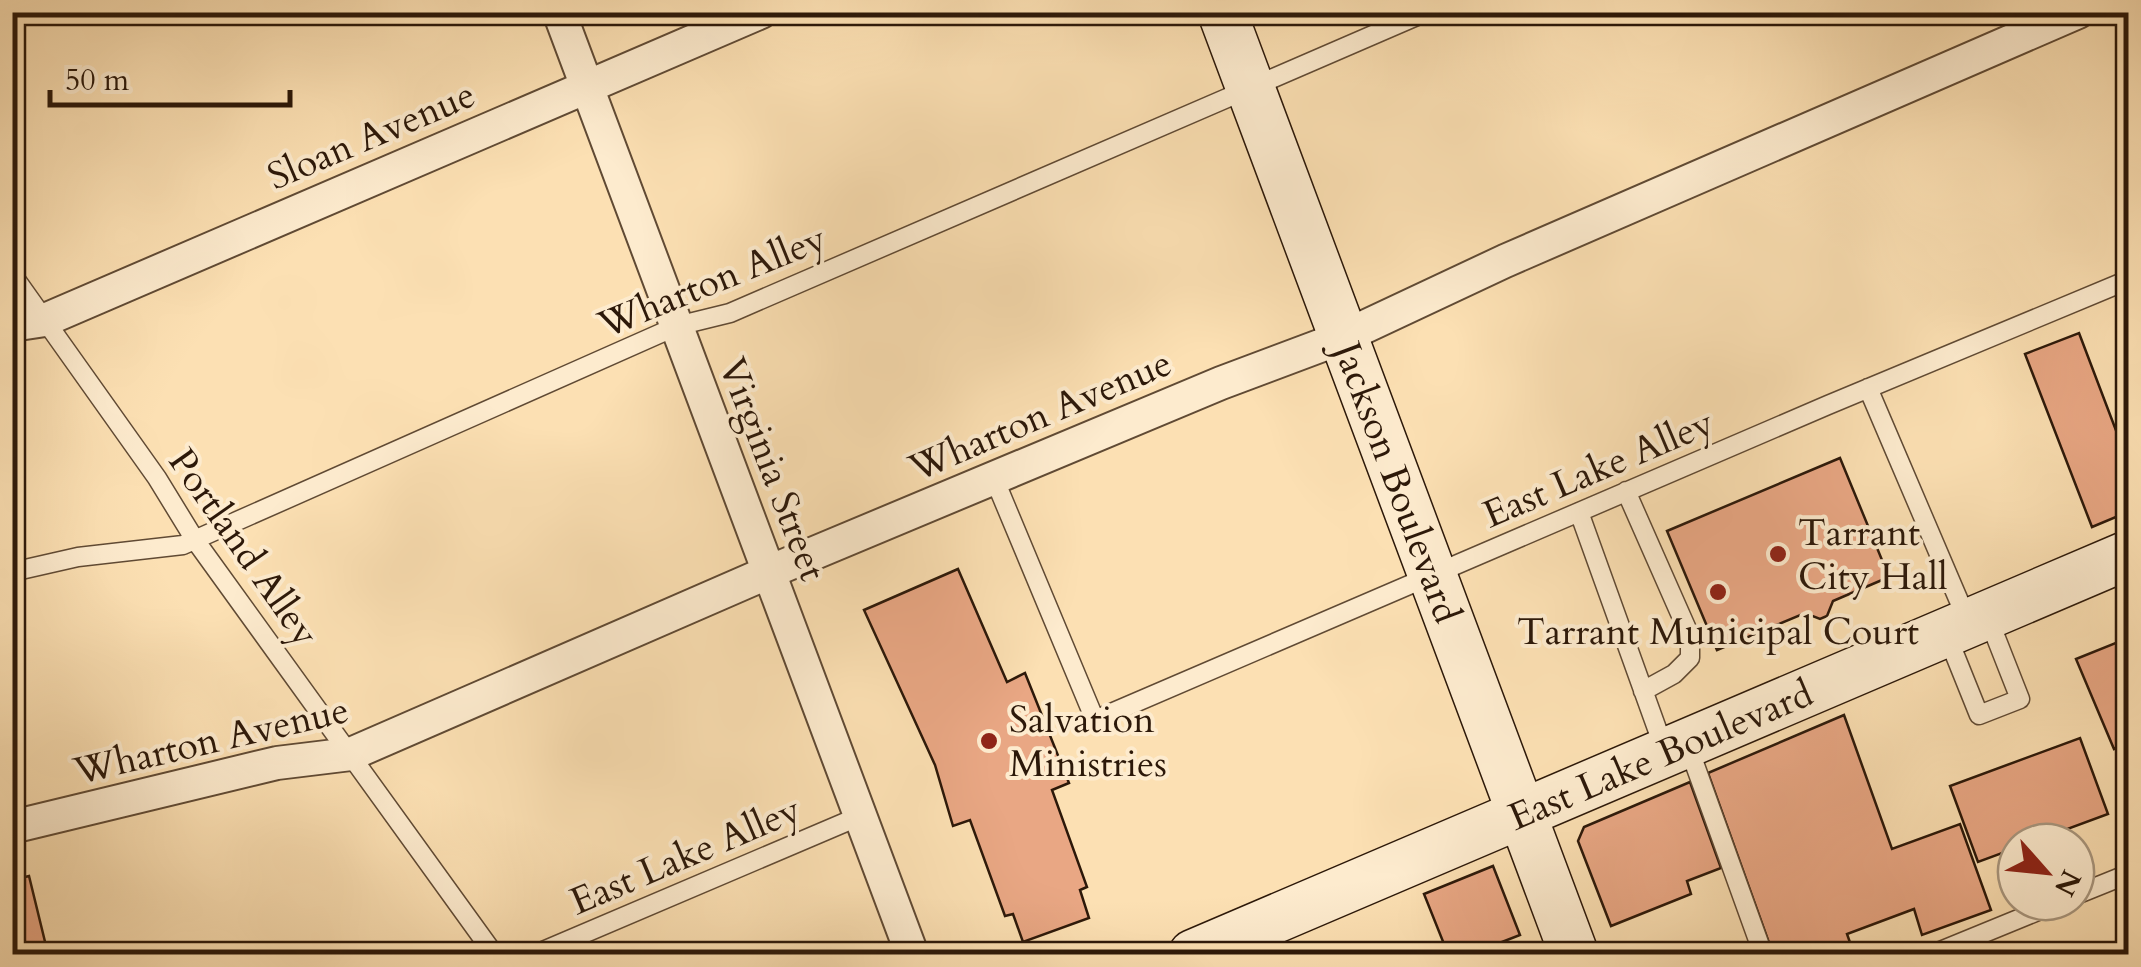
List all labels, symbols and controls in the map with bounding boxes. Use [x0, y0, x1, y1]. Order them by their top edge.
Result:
scale bar [50, 45, 290, 107]
text: 50 m [65, 60, 130, 101]
street label: Sloan Avenue [260, 69, 483, 203]
street label: Wharton Alley [590, 213, 834, 352]
street label: Jackson Boulevard [1319, 330, 1473, 630]
street label: Wharton Avenue [900, 337, 1180, 495]
street label: Virginia Street [706, 350, 838, 588]
street label: East Lake Alley [1475, 397, 1722, 541]
street label: Portland Alley [156, 438, 331, 657]
place label: Tarrant City Hall [1798, 507, 1948, 603]
marker: Tarrant City Hall [1767, 543, 1789, 565]
marker: Tarrant Municipal Court [1707, 581, 1729, 603]
place label: Tarrant Municipal Court [1517, 606, 1919, 658]
street label: East Lake Boulevard [1500, 668, 1821, 843]
street label: Wharton Avenue [68, 684, 354, 798]
place label: Salvation Ministries [1009, 694, 1167, 790]
marker: Salvation Ministries [978, 730, 1000, 752]
street label: East Lake Alley [562, 784, 809, 928]
north arrow [1996, 822, 2096, 922]
text: N [2045, 863, 2090, 902]

